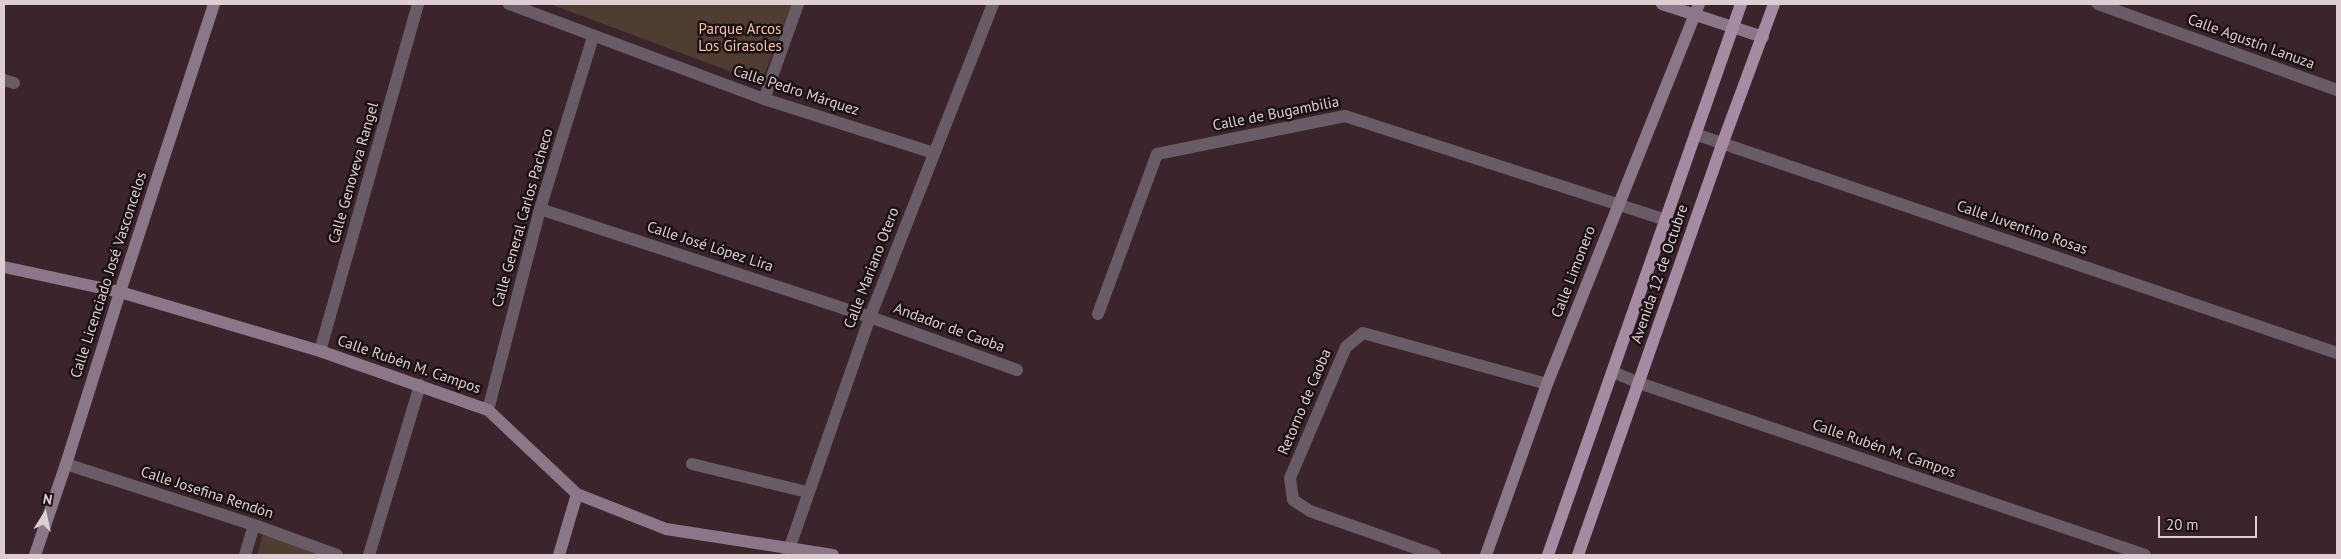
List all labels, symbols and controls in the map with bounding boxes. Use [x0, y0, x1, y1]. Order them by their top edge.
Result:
street label: Calle Agustín Lanuza [2185, 11, 2317, 73]
park label: Parque Arcos Los Girasoles [698, 21, 782, 56]
street label: Calle Pedro Márquez [731, 62, 861, 120]
street label: Calle de Bugambilia [1211, 93, 1341, 135]
street label: Calle Genoveva Rangel [325, 100, 383, 246]
street label: Calle General Carlos Pacheco [489, 126, 557, 310]
street label: Calle Licenciado José Vasconcelos [67, 170, 151, 380]
street label: Calle Juventino Rosas [1954, 197, 2090, 259]
street label: Avenida 12 de Octubre [1628, 202, 1692, 346]
street label: Calle Mariano Otero [841, 205, 903, 331]
street label: Calle José López Lira [644, 218, 776, 276]
street label: Calle Limonero [1548, 223, 1600, 321]
street label: Andador de Caoba [891, 300, 1007, 356]
street label: Calle Rubén M. Campos [335, 332, 483, 398]
street label: Retorno de Caoba [1275, 346, 1335, 458]
street label: Calle Rubén M. Campos [1810, 416, 1958, 482]
street label: Calle Josefina Rendón [138, 463, 276, 523]
north arrow [20, 489, 70, 539]
text: N [42, 490, 54, 509]
scale bar [2161, 506, 2260, 538]
text: 20 m [2166, 515, 2199, 534]

